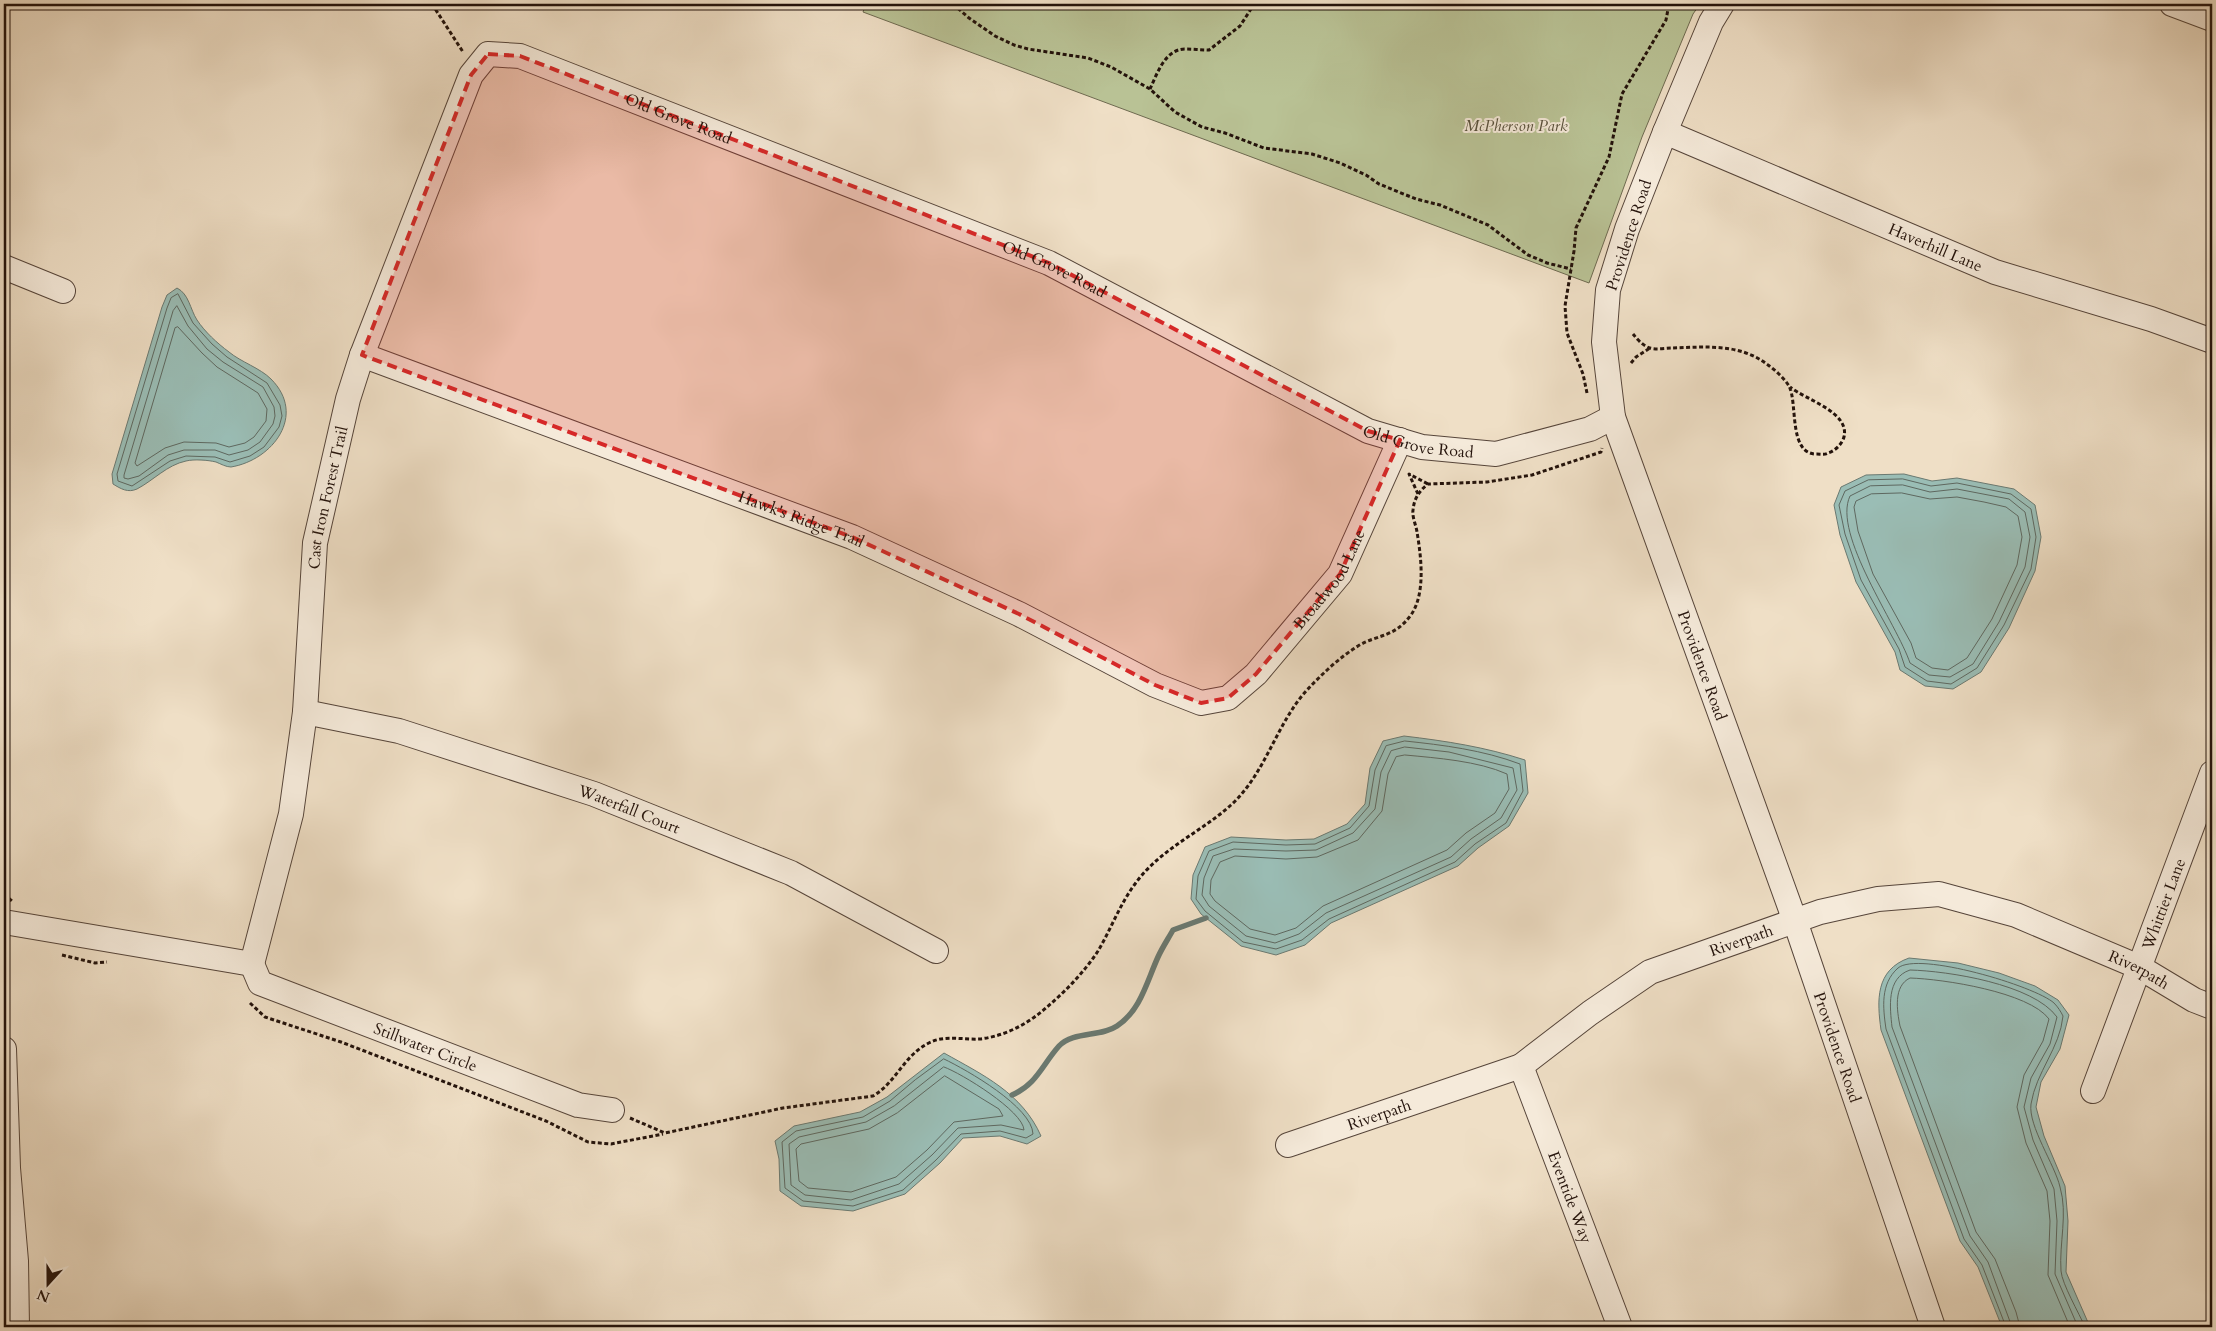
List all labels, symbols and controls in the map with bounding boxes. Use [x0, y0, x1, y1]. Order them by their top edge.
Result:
street label: Old Grove Road [622, 88, 735, 150]
park label: McPherson Park [1464, 115, 1568, 137]
street label: Providence Road [1601, 177, 1657, 294]
street label: Haverhill Lane [1885, 218, 1986, 277]
street label: Old Grove Road [999, 236, 1110, 303]
street label: Old Grove Road [1360, 420, 1475, 464]
street label: Cast Iron Forest Trail [303, 424, 353, 570]
street label: Hawk's Ridge Trail [735, 486, 868, 553]
street label: Broadwood Lane [1288, 526, 1371, 634]
street label: Providence Road [1672, 608, 1732, 724]
street label: Waterfall Court [574, 779, 683, 839]
street label: Whittier Lane [2137, 855, 2191, 954]
street label: Riverpath [1706, 919, 1776, 962]
street label: Riverpath [2105, 945, 2174, 995]
street label: Providence Road [1808, 989, 1866, 1106]
street label: Stillwater Circle [370, 1018, 480, 1077]
street label: Riverpath [1344, 1094, 1414, 1136]
street label: Eventide Way [1542, 1148, 1597, 1247]
north arrow [22, 1258, 72, 1308]
text: N [34, 1285, 53, 1307]

